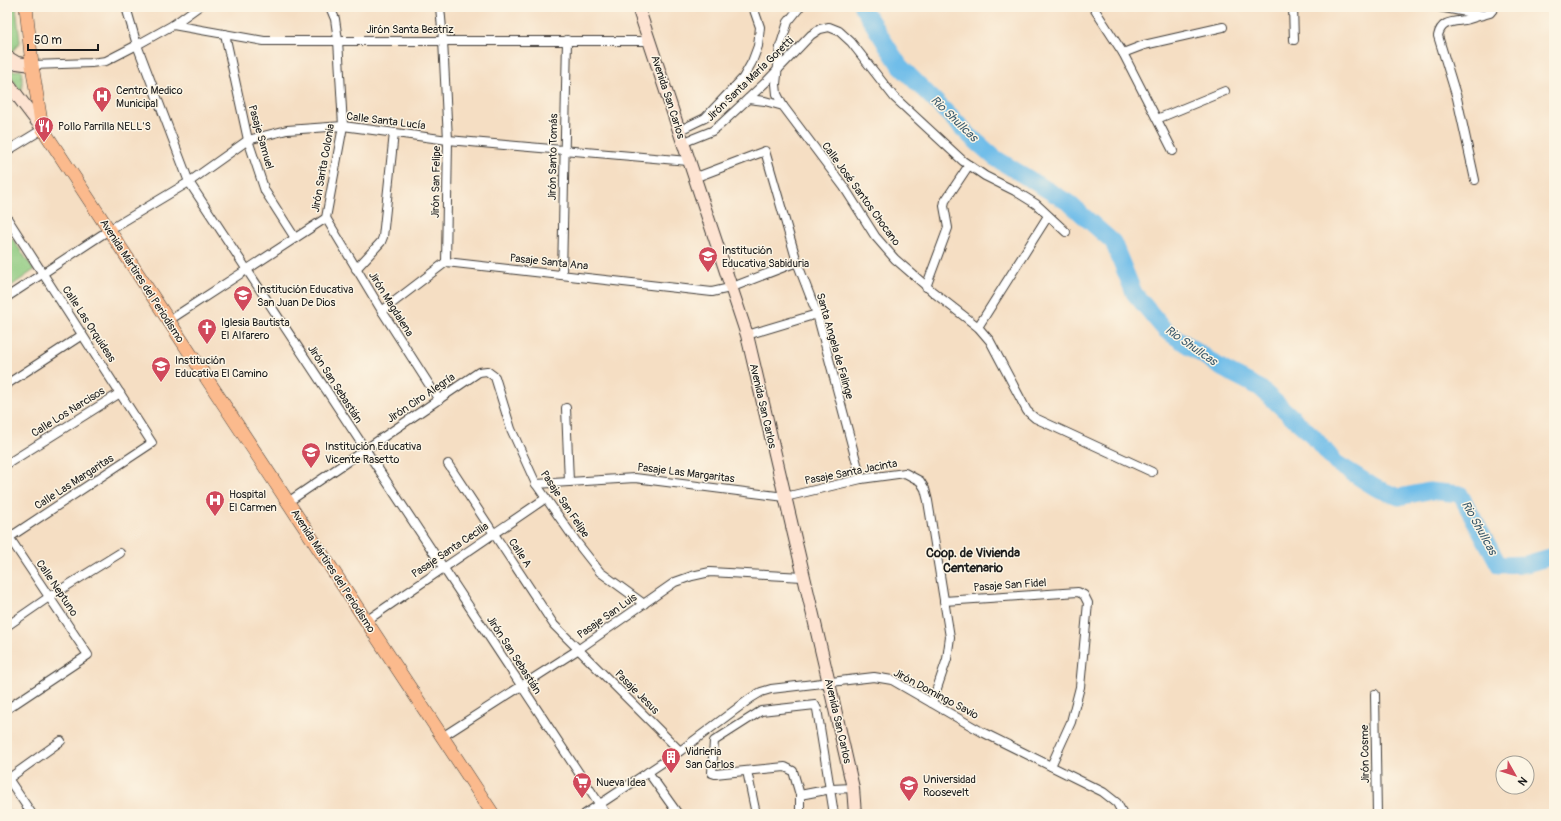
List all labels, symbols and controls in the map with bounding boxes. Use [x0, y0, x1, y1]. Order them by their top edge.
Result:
street label: Jirón Santa Beatriz [366, 23, 454, 36]
scale bar [28, 26, 98, 52]
text: 50 m [34, 33, 62, 48]
street label: Jirón Santa María Goretti [704, 34, 796, 124]
street label: Avenida San Carlos [648, 54, 688, 140]
place label: Centro Medico Municipal [116, 84, 183, 110]
hospital icon: Centro Medico Municipal [91, 85, 113, 113]
water label: Rio Shullcas [927, 93, 982, 146]
street label: Pasaje Samuel [246, 103, 276, 171]
street label: Calle Santa Lucía [346, 110, 426, 132]
street label: Jirón Santo Tomás [546, 113, 560, 201]
restaurant icon: Pollo Parrilla NELL'S [33, 115, 55, 143]
place label: Pollo Parrilla NELL'S [58, 120, 151, 133]
street label: Jirón Sarita Colonia [309, 123, 337, 213]
street label: Calle José Santos Chocano [819, 140, 903, 248]
street label: Jirón San Felipe [429, 145, 443, 218]
street label: Avenida Mártires del Periodismo [97, 217, 187, 345]
place label: Institución Educativa Sabiduria [722, 244, 809, 270]
school or university icon: Institución Educativa Sabiduria [697, 245, 719, 273]
street label: Pasaje Santa Ana [509, 251, 589, 273]
street label: Jirón Magdalena [366, 269, 416, 339]
place label: Institución Educativa San Juan De Dios [257, 283, 353, 309]
street label: Calle Las Orquideas [60, 284, 118, 365]
school or university icon: Institución Educativa San Juan De Dios [232, 284, 254, 312]
street label: Santa Angela de Falinge [814, 291, 857, 401]
place label: Iglesia Bautista El Alfarero [221, 316, 290, 342]
church icon: Iglesia Bautista El Alfarero [196, 317, 218, 345]
water label: Rio Shullcas [1162, 323, 1221, 370]
street label: Jirón San Sebastián [305, 342, 365, 426]
place label: Institución Educativa El Camino [175, 354, 268, 380]
school or university icon: Institución Educativa El Camino [150, 355, 172, 383]
street label: Avenida San Carlos [747, 362, 779, 450]
street label: Jirón Ciro Alegría [384, 370, 458, 426]
street label: Calle Los Narcisos [29, 384, 107, 440]
place label: Institución Educativa Vicente Rasetto [325, 440, 421, 466]
school or university icon: Institución Educativa Vicente Rasetto [300, 441, 322, 469]
street label: Calle Las Margaritas [32, 452, 116, 512]
street label: Pasaje Santa Jacinta [804, 457, 898, 487]
street label: Pasaje Las Margaritas [637, 461, 735, 485]
street label: Pasaje San Felipe [538, 468, 592, 540]
place label: Hospital El Carmen [229, 488, 277, 514]
hospital icon: Hospital El Carmen [204, 489, 226, 517]
water label: Rio Shullcas [1458, 498, 1501, 559]
street label: Avenida Mártires del Periodismo [288, 507, 378, 635]
street label: Pasaje Santa Cecilia [409, 519, 491, 581]
street label: Calle A [506, 536, 534, 570]
district label: Coop. de Vivienda Centenario [926, 545, 1020, 576]
street label: Calle Neptuno [33, 557, 81, 619]
street label: Pasaje San Fidel [973, 576, 1047, 594]
street label: Pasaje San Luis [575, 591, 639, 641]
street label: Jirón San Sebastián [484, 613, 544, 697]
street label: Jirón Domingo Savio [891, 666, 981, 722]
street label: Pasaje Jesus [612, 667, 662, 717]
street label: Avenida San Carlos [822, 677, 854, 765]
street label: Jirón Cosme [1358, 724, 1372, 783]
place label: Vidrieria San Carlos [685, 745, 734, 771]
building icon: Vidrieria San Carlos [660, 746, 682, 774]
north arrow [1495, 755, 1535, 795]
supermarket icon: Nueva Idea [571, 771, 593, 799]
place label: Universidad Roosevelt [923, 773, 976, 799]
school or university icon: Universidad Roosevelt [898, 774, 920, 802]
text: N [1515, 774, 1530, 788]
place label: Nueva Idea [596, 776, 646, 789]

